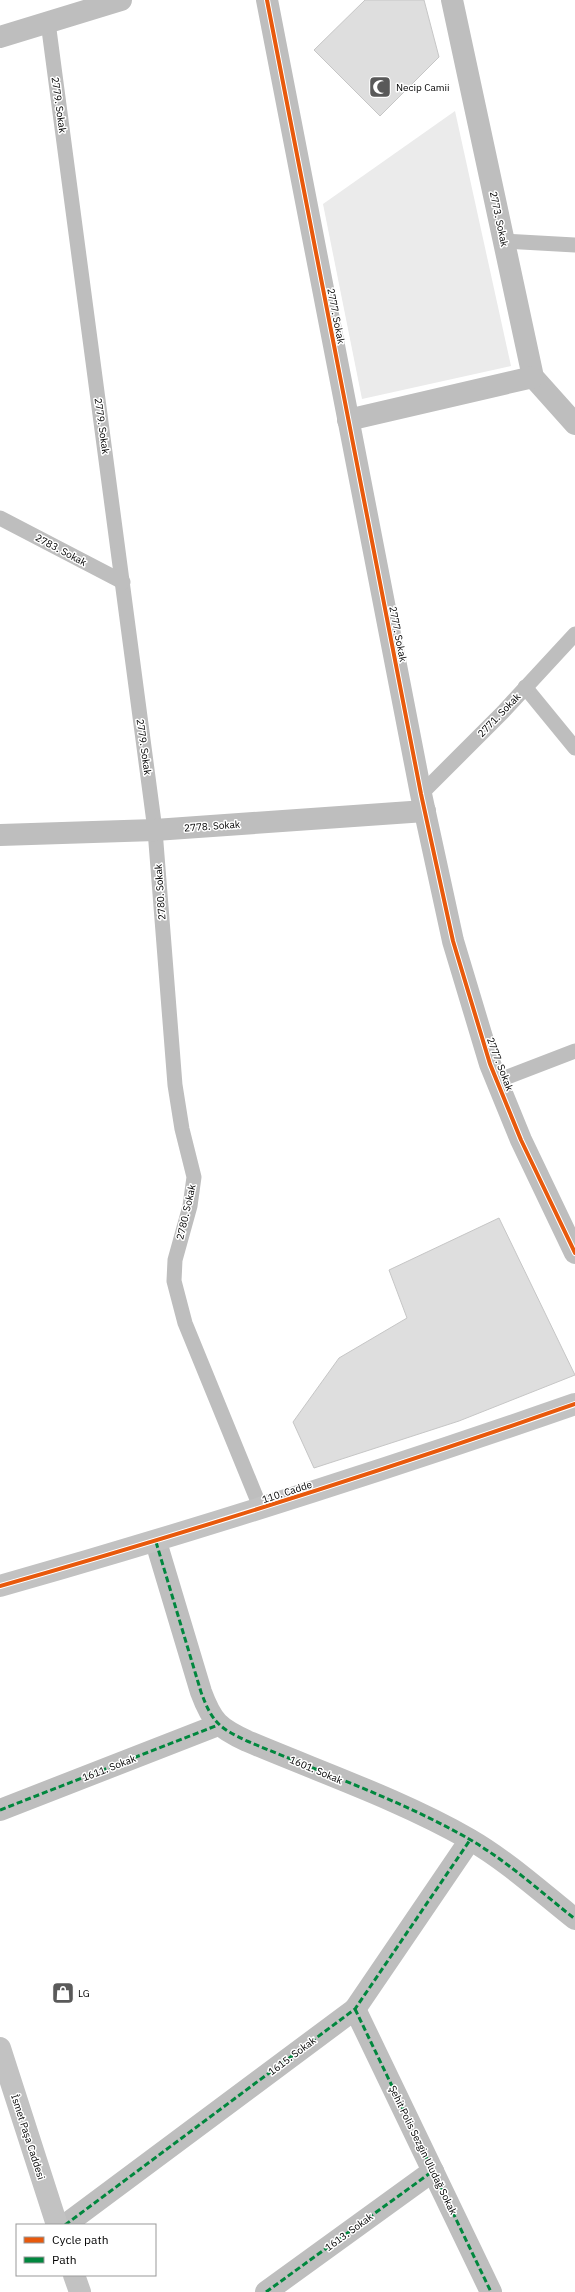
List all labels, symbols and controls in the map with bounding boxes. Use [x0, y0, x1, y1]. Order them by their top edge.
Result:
mosque icon: Necip Camii [367, 74, 393, 100]
street label: 2779. Sokak [49, 76, 69, 135]
place label: Necip Camii [396, 81, 450, 94]
street label: 2773. Sokak [487, 190, 511, 249]
street label: 2777. Sokak [324, 287, 348, 346]
street label: 2779. Sokak [92, 397, 112, 456]
street label: 2783. Sokak [33, 531, 90, 569]
street label: 2777. Sokak [386, 605, 410, 664]
street label: 2771. Sokak [475, 690, 524, 740]
street label: 2779. Sokak [134, 718, 154, 777]
street label: 2778. Sokak [183, 818, 241, 834]
street label: 2780. Sokak [152, 863, 168, 921]
street label: 2777. Sokak [484, 1035, 516, 1093]
street label: 2780. Sokak [173, 1182, 199, 1241]
street label: 110. Cadde [260, 1478, 314, 1506]
street label: 1611. Sokak [80, 1752, 138, 1784]
street label: 1601. Sokak [288, 1753, 345, 1787]
shop icon: LG [50, 1980, 76, 2006]
place label: LG [78, 1987, 90, 2000]
street label: 1615. Sokak [266, 2033, 319, 2078]
street label: Şehit Polis Sezgin Uludağ Sokak [386, 2083, 460, 2217]
street label: İsmet Paşa Caddesi [8, 2093, 48, 2181]
street label: 1613. Sokak [322, 2210, 376, 2254]
legend [16, 2224, 156, 2276]
text: Cycle path [52, 2232, 109, 2247]
text: Path [52, 2252, 77, 2267]

